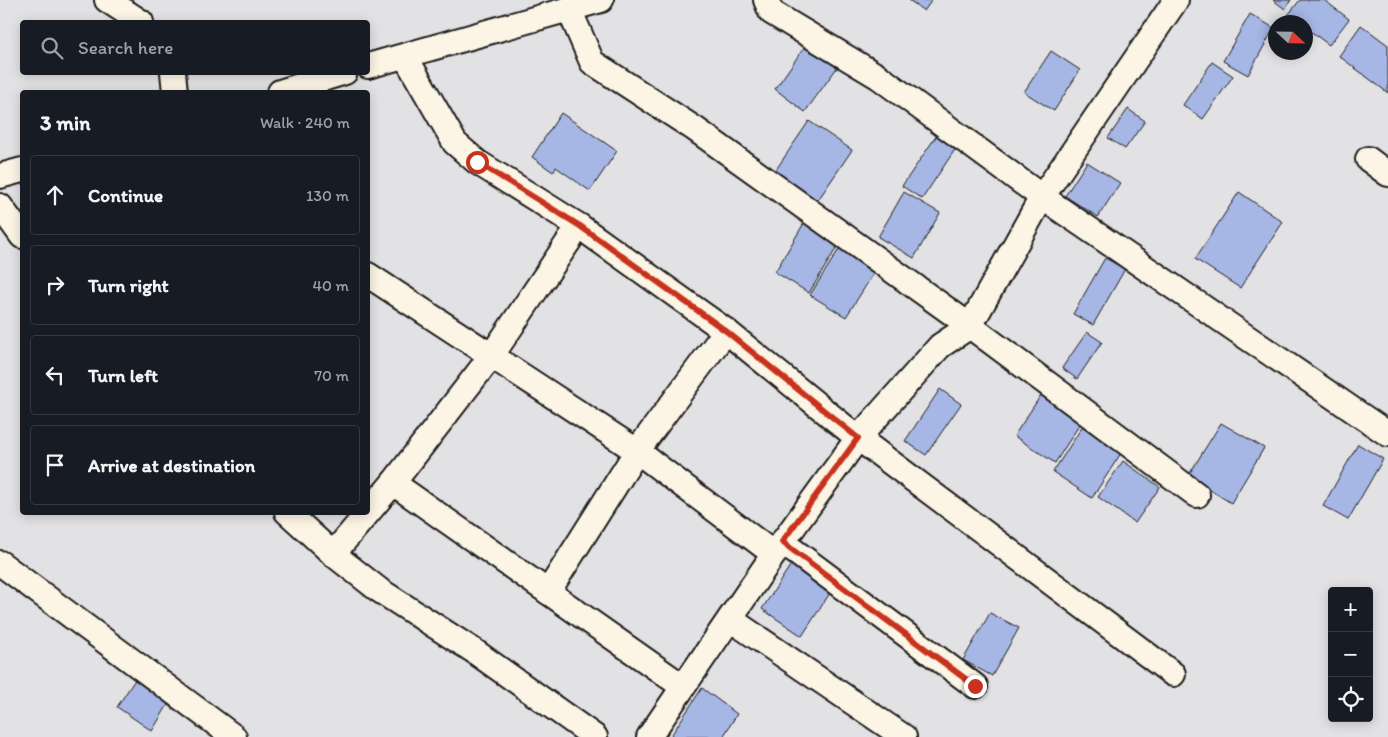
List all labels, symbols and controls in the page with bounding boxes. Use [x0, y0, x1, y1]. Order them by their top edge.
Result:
north arrow [1268, 15, 1313, 60]
search box [20, 20, 370, 75]
icon: search [38, 34, 66, 62]
text: Search here [78, 36, 173, 59]
text: 3 min [40, 110, 90, 135]
text: Walk · 240 m [260, 113, 350, 132]
route start [466, 151, 489, 174]
icon: ahead [41, 181, 69, 209]
text: Continue [88, 184, 163, 207]
text: 130 m [306, 186, 349, 205]
icon: right [41, 271, 69, 299]
text: Turn right [88, 274, 169, 297]
text: 40 m [312, 276, 349, 295]
icon: left [41, 361, 69, 389]
text: Turn left [88, 364, 158, 387]
text: 70 m [314, 366, 349, 385]
icon: arrive [41, 451, 69, 479]
text: Arrive at destination [88, 454, 255, 477]
map controls [1328, 587, 1373, 722]
button: + [1328, 587, 1373, 632]
button: − [1328, 632, 1373, 677]
route end [964, 675, 987, 698]
button: locate [1328, 677, 1373, 722]

